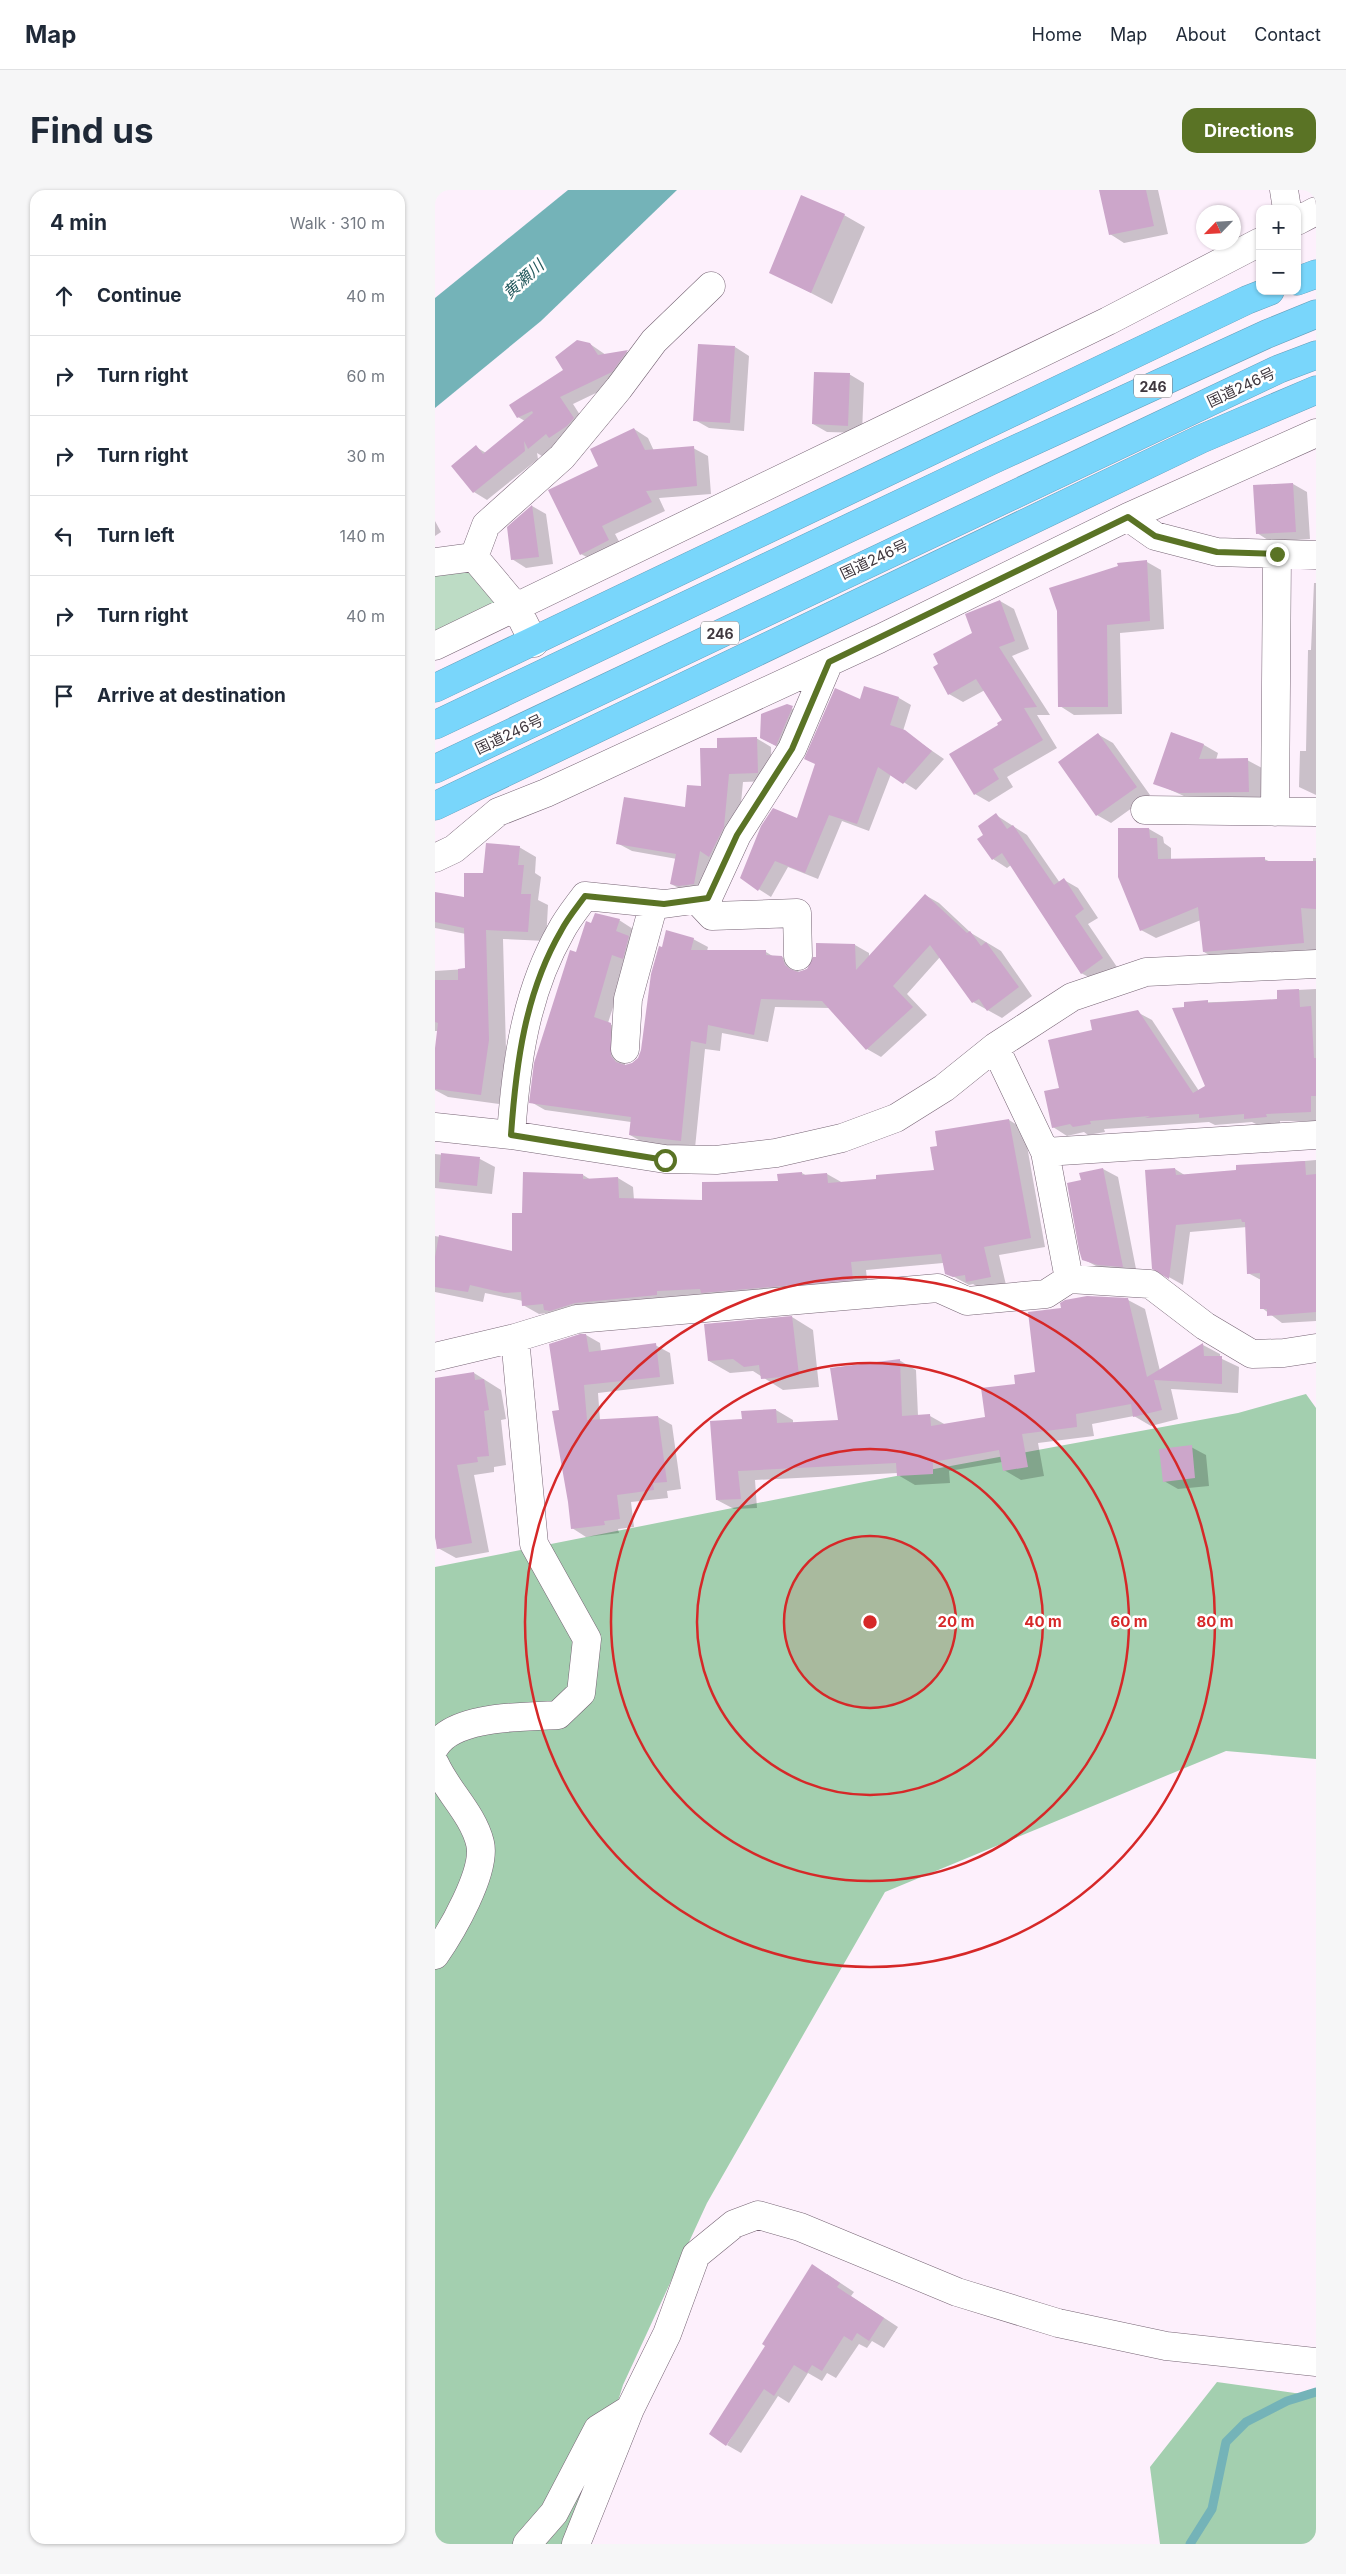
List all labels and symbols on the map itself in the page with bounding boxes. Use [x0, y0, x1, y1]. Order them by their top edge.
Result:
north arrow [1196, 205, 1241, 250]
water label: 黄瀬川 [498, 254, 549, 302]
street label: 国道246号 [1204, 363, 1278, 411]
road number: 246 [1134, 375, 1172, 398]
street label: 国道246号 [837, 535, 911, 583]
route end [1266, 543, 1289, 566]
road number: 246 [701, 622, 739, 644]
street label: 国道246号 [472, 710, 546, 758]
route start [654, 1149, 677, 1172]
text: 20 m [938, 1612, 974, 1631]
text: 40 m [1024, 1612, 1062, 1631]
text: 60 m [1110, 1612, 1148, 1631]
text: 80 m [1196, 1612, 1234, 1631]
centre of rings [861, 1613, 879, 1631]

